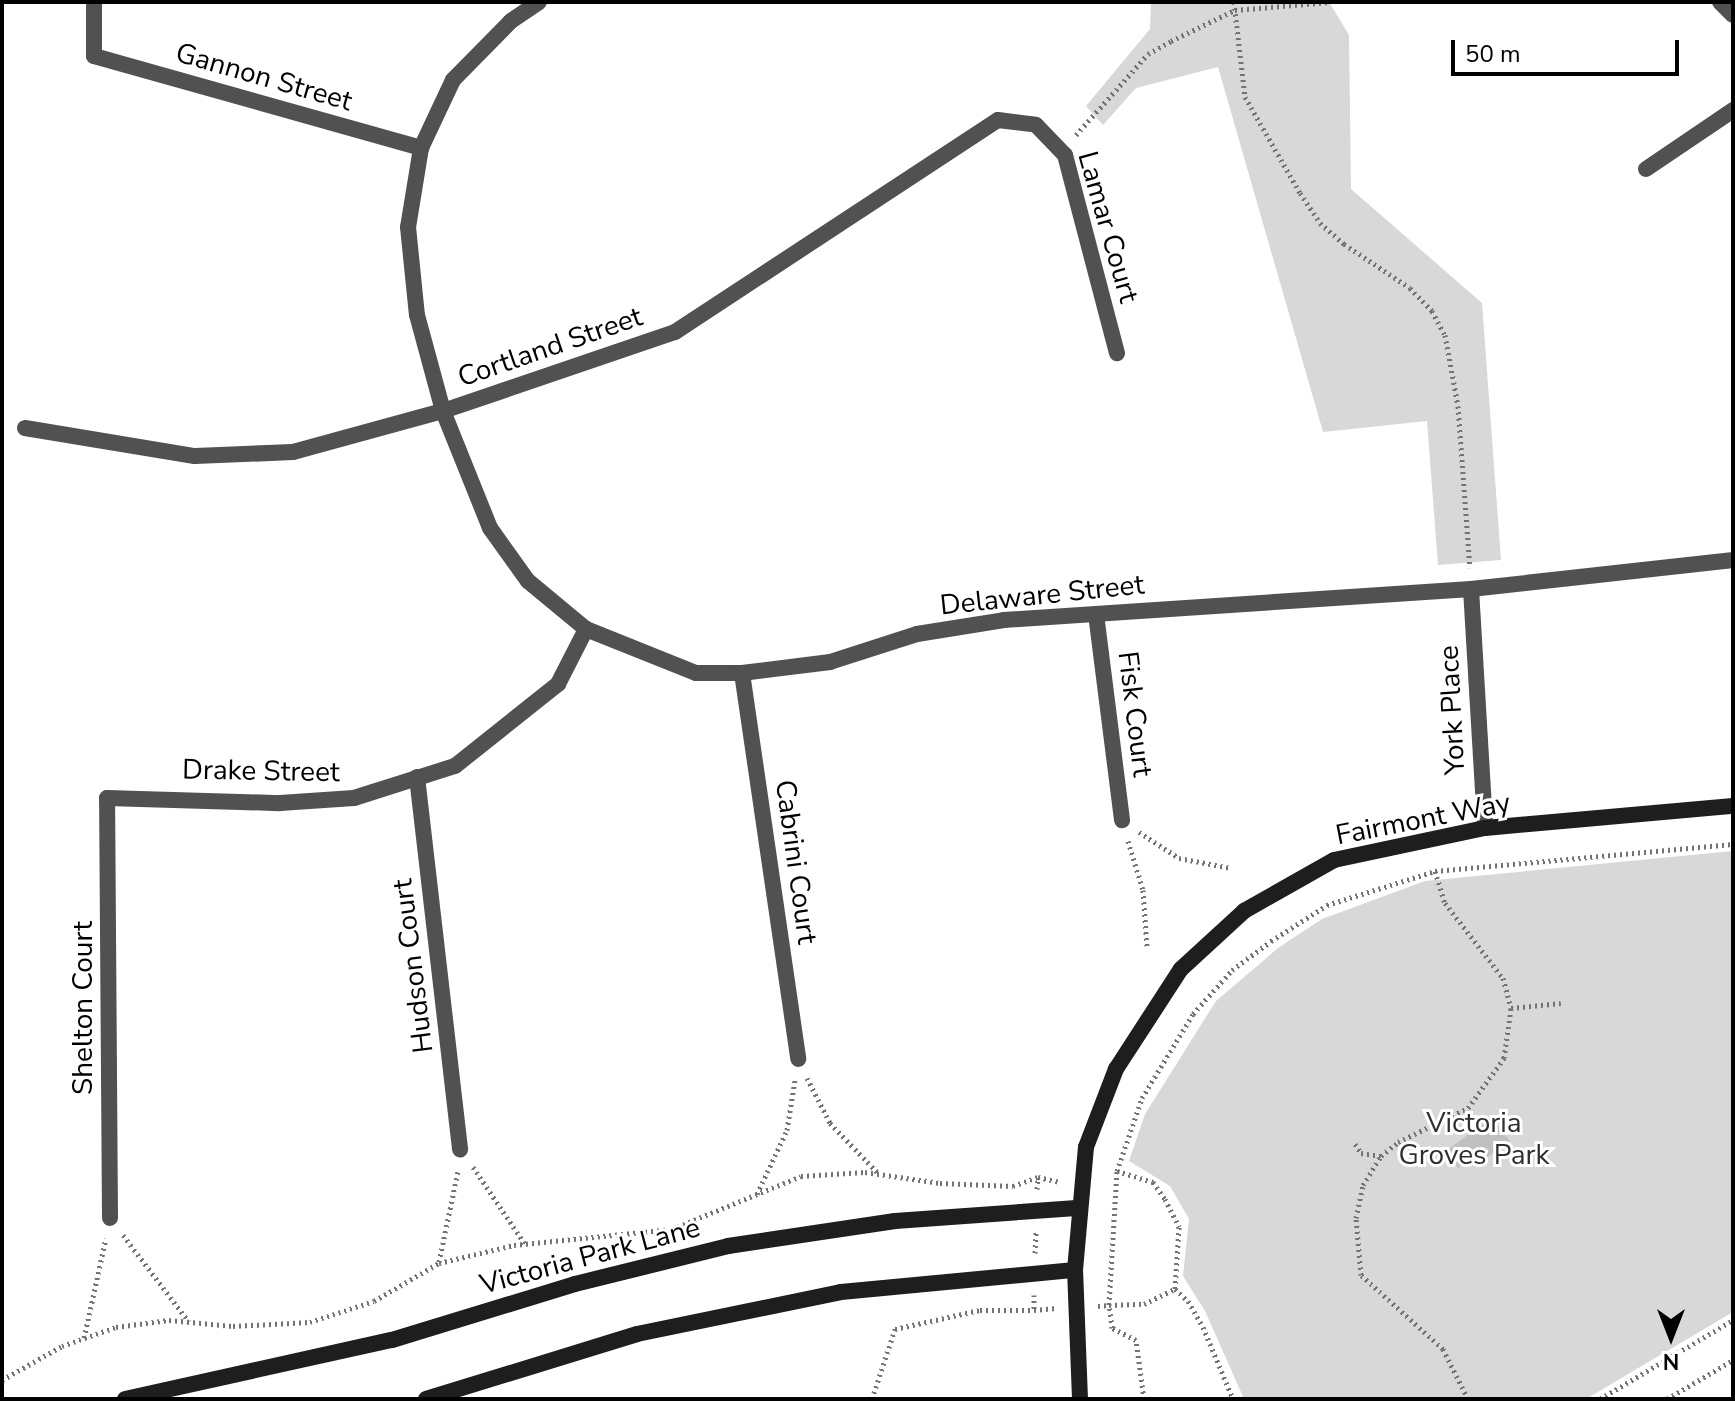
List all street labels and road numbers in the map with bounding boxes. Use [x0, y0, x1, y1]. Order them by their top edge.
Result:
street label: Gannon Street [172, 36, 356, 118]
street label: Lamar Court [1070, 147, 1146, 307]
street label: Cortland Street [453, 300, 647, 394]
street label: Delaware Street [938, 568, 1146, 622]
street label: York Place [1432, 644, 1472, 776]
street label: Fisk Court [1111, 649, 1159, 779]
street label: Drake Street [182, 753, 340, 789]
street label: Cabrini Court [768, 778, 824, 946]
street label: Fairmont Way [1333, 786, 1513, 852]
street label: Hudson Court [386, 877, 440, 1055]
street label: Shelton Court [66, 921, 100, 1095]
street label: Victoria Park Lane [476, 1210, 704, 1302]

